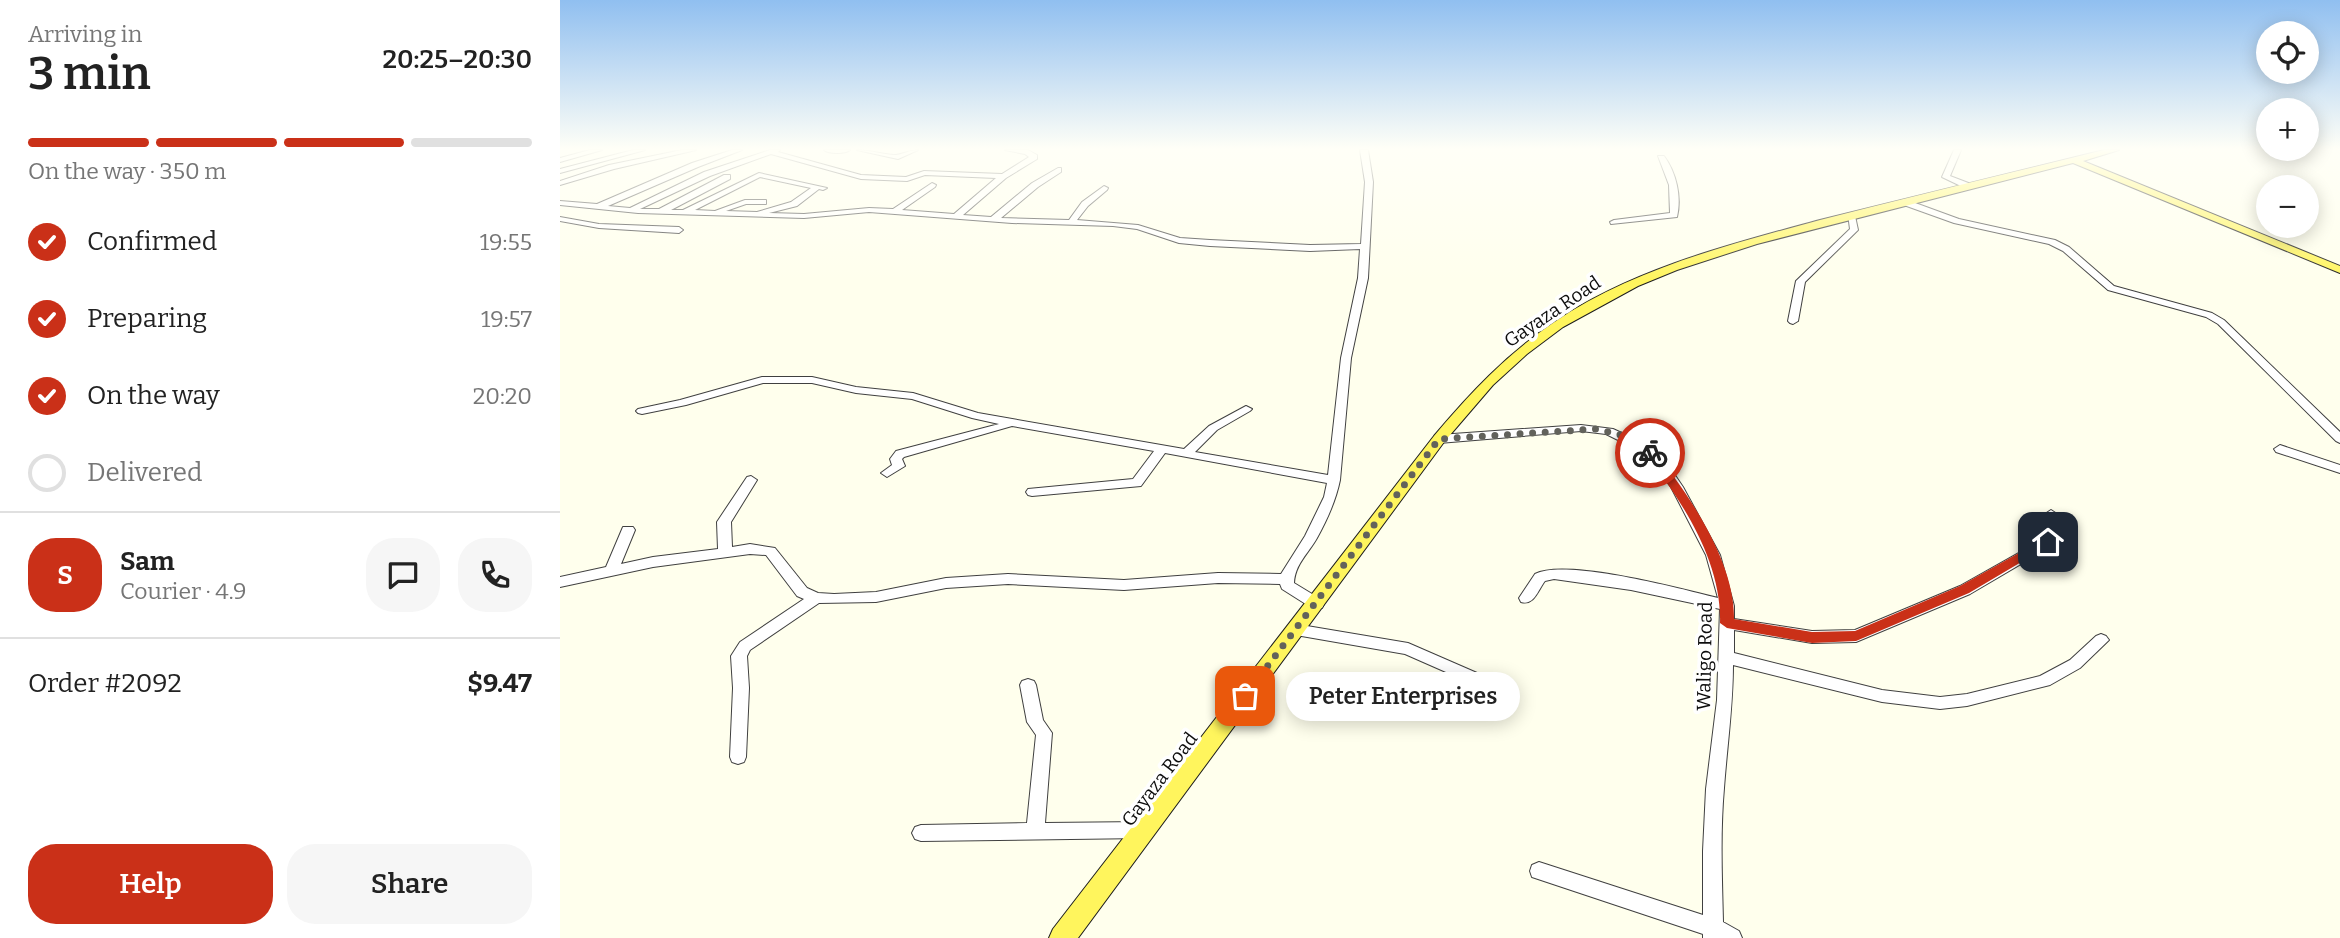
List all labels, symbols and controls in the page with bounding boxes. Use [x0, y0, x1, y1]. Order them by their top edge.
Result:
text: Arriving in [28, 20, 142, 48]
map controls [2256, 21, 2319, 238]
button: locate [2256, 21, 2319, 84]
text: 20:25–20:30 [383, 44, 532, 75]
text: 3 min [28, 46, 151, 101]
button: + [2256, 98, 2319, 161]
text: On the way · 350 m [28, 157, 226, 185]
button: − [2256, 175, 2319, 238]
icon: check [28, 223, 66, 261]
text: Confirmed [87, 226, 217, 257]
text: 19:55 [480, 228, 532, 256]
street label: Gayaza Road [1500, 271, 1605, 352]
icon: check [28, 300, 66, 338]
text: Preparing [87, 303, 207, 334]
text: 19:57 [481, 305, 532, 333]
icon: check [28, 377, 66, 415]
text: On the way [87, 380, 220, 411]
text: 20:20 [473, 382, 532, 410]
courier [1615, 418, 1685, 488]
icon: bike [1631, 434, 1669, 472]
text: Delivered [87, 457, 202, 488]
pin [2018, 512, 2078, 572]
icon: home [2029, 523, 2067, 561]
button: chat [366, 538, 440, 612]
button: phone [458, 538, 532, 612]
text: Sam [120, 546, 175, 577]
text: S [57, 560, 73, 591]
text: Courier · 4.9 [120, 577, 247, 605]
street label: Waligo Road [1692, 601, 1717, 711]
pin [1215, 666, 1275, 726]
text: Order #2092 [28, 668, 182, 699]
text: $9.47 [467, 668, 532, 699]
callout: Peter Enterprises [1287, 672, 1522, 720]
icon: bag [1226, 677, 1264, 715]
text: Peter Enterprises [1309, 682, 1497, 710]
street label: Gayaza Road [1117, 728, 1202, 831]
button: Help [28, 844, 273, 924]
button: Share [287, 844, 532, 924]

